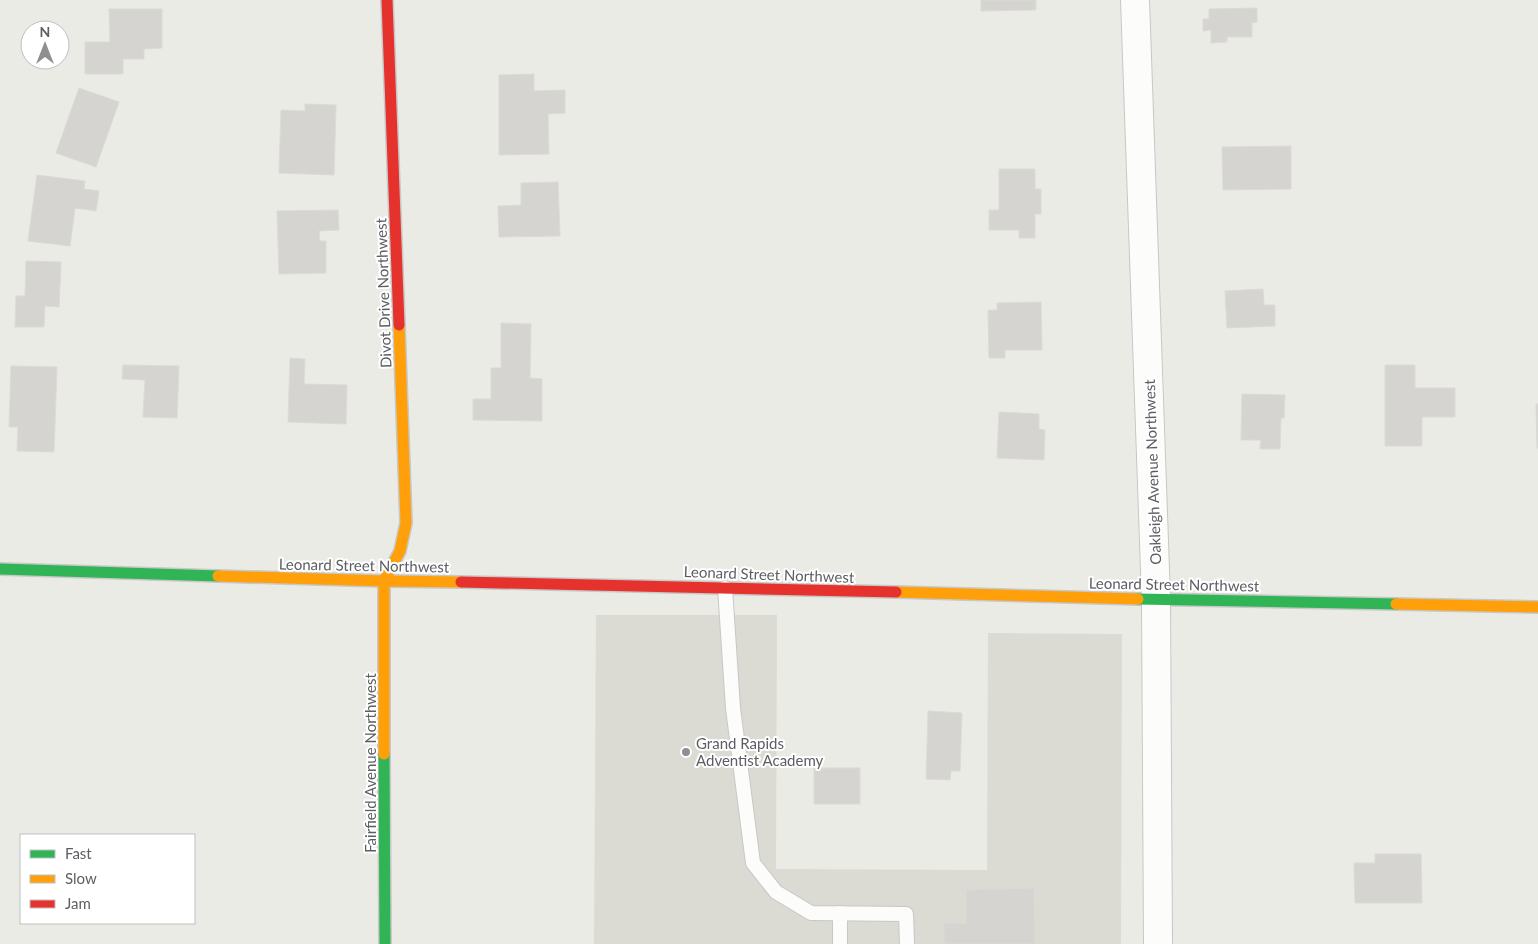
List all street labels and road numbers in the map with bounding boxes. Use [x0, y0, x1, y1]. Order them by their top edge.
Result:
street label: Divot Drive Northwest [371, 217, 395, 368]
street label: Oakleigh Avenue Northwest [1140, 378, 1164, 565]
street label: Leonard Street Northwest [279, 555, 450, 575]
street label: Leonard Street Northwest [683, 562, 855, 586]
street label: Leonard Street Northwest [1089, 574, 1260, 594]
street label: Fairfield Avenue Northwest [361, 673, 379, 853]

